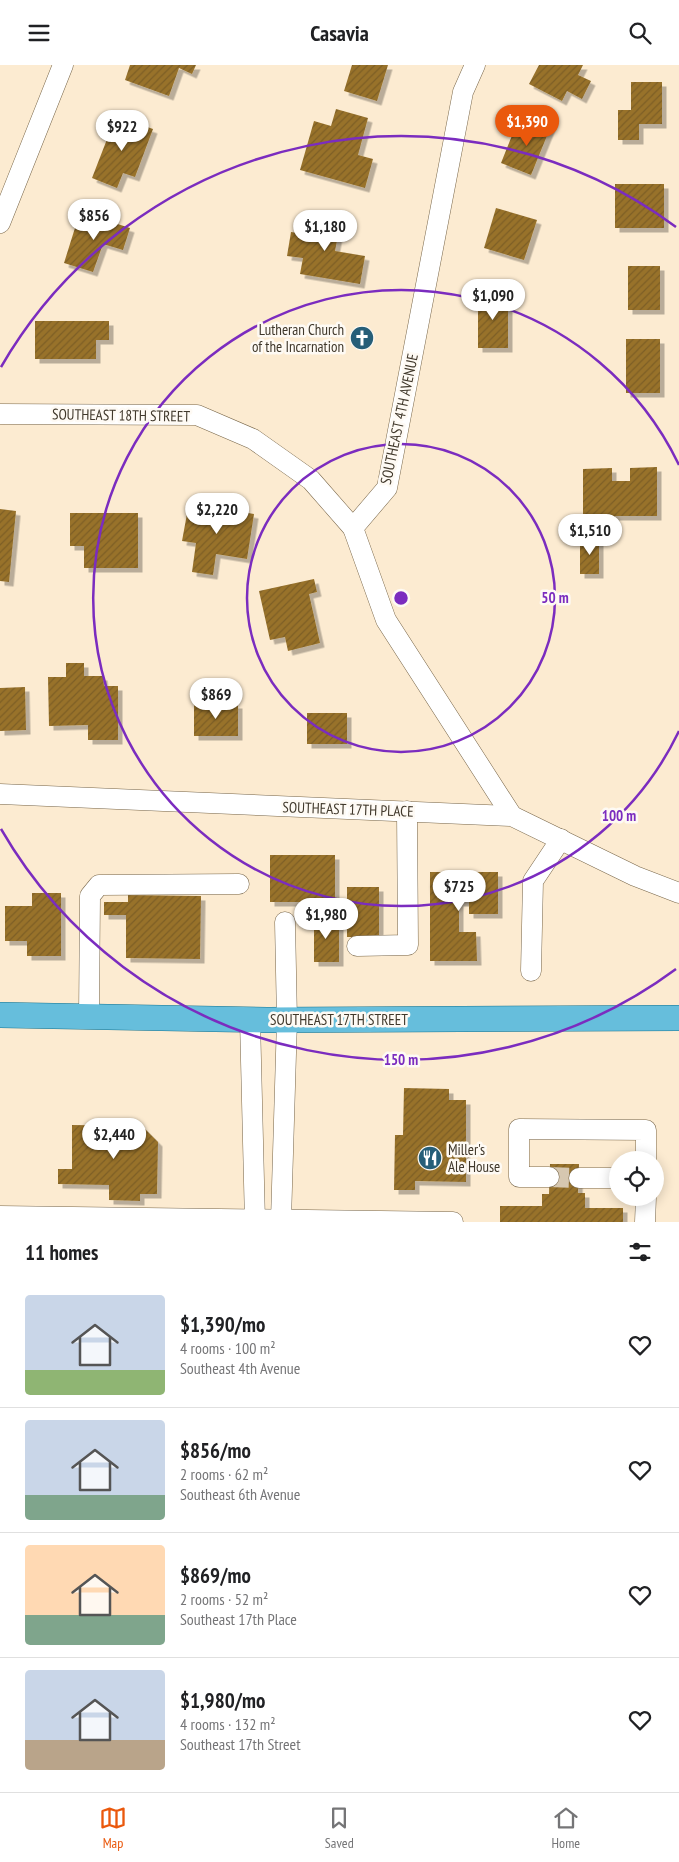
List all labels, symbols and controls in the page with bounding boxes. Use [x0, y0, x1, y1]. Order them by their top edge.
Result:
icon: menu [25, 19, 53, 47]
text: Casavia [310, 19, 369, 47]
icon: search [626, 19, 654, 47]
pin: $1,390 [486, 104, 568, 147]
pin: $922 [92, 109, 152, 152]
text: $1,390 [506, 111, 548, 131]
text: $922 [107, 116, 137, 136]
pin: $856 [64, 199, 124, 241]
text: $856 [79, 205, 109, 225]
pin: $1,180 [284, 209, 366, 252]
text: $1,180 [304, 216, 346, 236]
pin: $1,090 [452, 279, 534, 321]
text: $1,090 [472, 285, 514, 305]
place label: Lutheran Church of the Incarnation [252, 320, 344, 356]
church icon: Lutheran Church of the Incarnation [349, 325, 375, 351]
street label: SOUTHEAST 4TH AVENUE [376, 352, 422, 486]
street label: SOUTHEAST 18TH STREET [52, 404, 190, 426]
pin: $2,220 [176, 493, 258, 535]
text: $2,220 [196, 499, 238, 519]
pin: $1,510 [549, 513, 631, 556]
text: $1,510 [569, 520, 611, 540]
text: 50 m [541, 588, 569, 607]
centre of rings [392, 589, 410, 607]
pin: $869 [186, 677, 246, 720]
text: $869 [201, 684, 231, 704]
street label: SOUTHEAST 17TH PLACE [282, 797, 414, 821]
text: 100 m [602, 806, 636, 825]
pin: $725 [429, 869, 489, 912]
text: $725 [444, 876, 474, 896]
pin: $1,980 [285, 897, 367, 940]
text: $1,980 [305, 904, 347, 924]
street label: SOUTHEAST 17TH STREET [270, 1010, 408, 1029]
text: 150 m [384, 1050, 418, 1069]
pin: $2,440 [73, 1117, 155, 1160]
text: $2,440 [93, 1124, 135, 1144]
place label: Miller's Ale House [448, 1140, 500, 1176]
restaurant icon: Miller's Ale House [417, 1145, 443, 1171]
map controls [609, 1151, 664, 1206]
button: locate [609, 1151, 664, 1206]
icon: filters [626, 1238, 654, 1266]
text: 11 homes [25, 1239, 98, 1266]
text: $1,390/mo [180, 1311, 265, 1338]
icon: home [65, 1315, 125, 1375]
icon: heart [626, 1331, 654, 1359]
text: 4 rooms · 100 m² [180, 1338, 276, 1358]
text: Southeast 4th Avenue [180, 1358, 300, 1378]
text: $856/mo [180, 1437, 251, 1464]
icon: home [65, 1440, 125, 1500]
icon: heart [626, 1456, 654, 1484]
text: 2 rooms · 62 m² [180, 1464, 268, 1484]
text: Southeast 6th Avenue [180, 1484, 300, 1504]
text: $869/mo [180, 1562, 251, 1589]
icon: home [65, 1565, 125, 1625]
icon: heart [626, 1581, 654, 1609]
text: 2 rooms · 52 m² [180, 1589, 268, 1609]
text: Southeast 17th Place [180, 1609, 297, 1629]
text: $1,980/mo [180, 1687, 265, 1714]
icon: home [65, 1690, 125, 1750]
icon: heart [626, 1706, 654, 1734]
text: 4 rooms · 132 m² [180, 1714, 276, 1734]
text: Southeast 17th Street [180, 1734, 301, 1754]
tab: Map [99, 1804, 127, 1852]
tab: Saved [325, 1804, 354, 1852]
tab: Home [552, 1804, 580, 1852]

